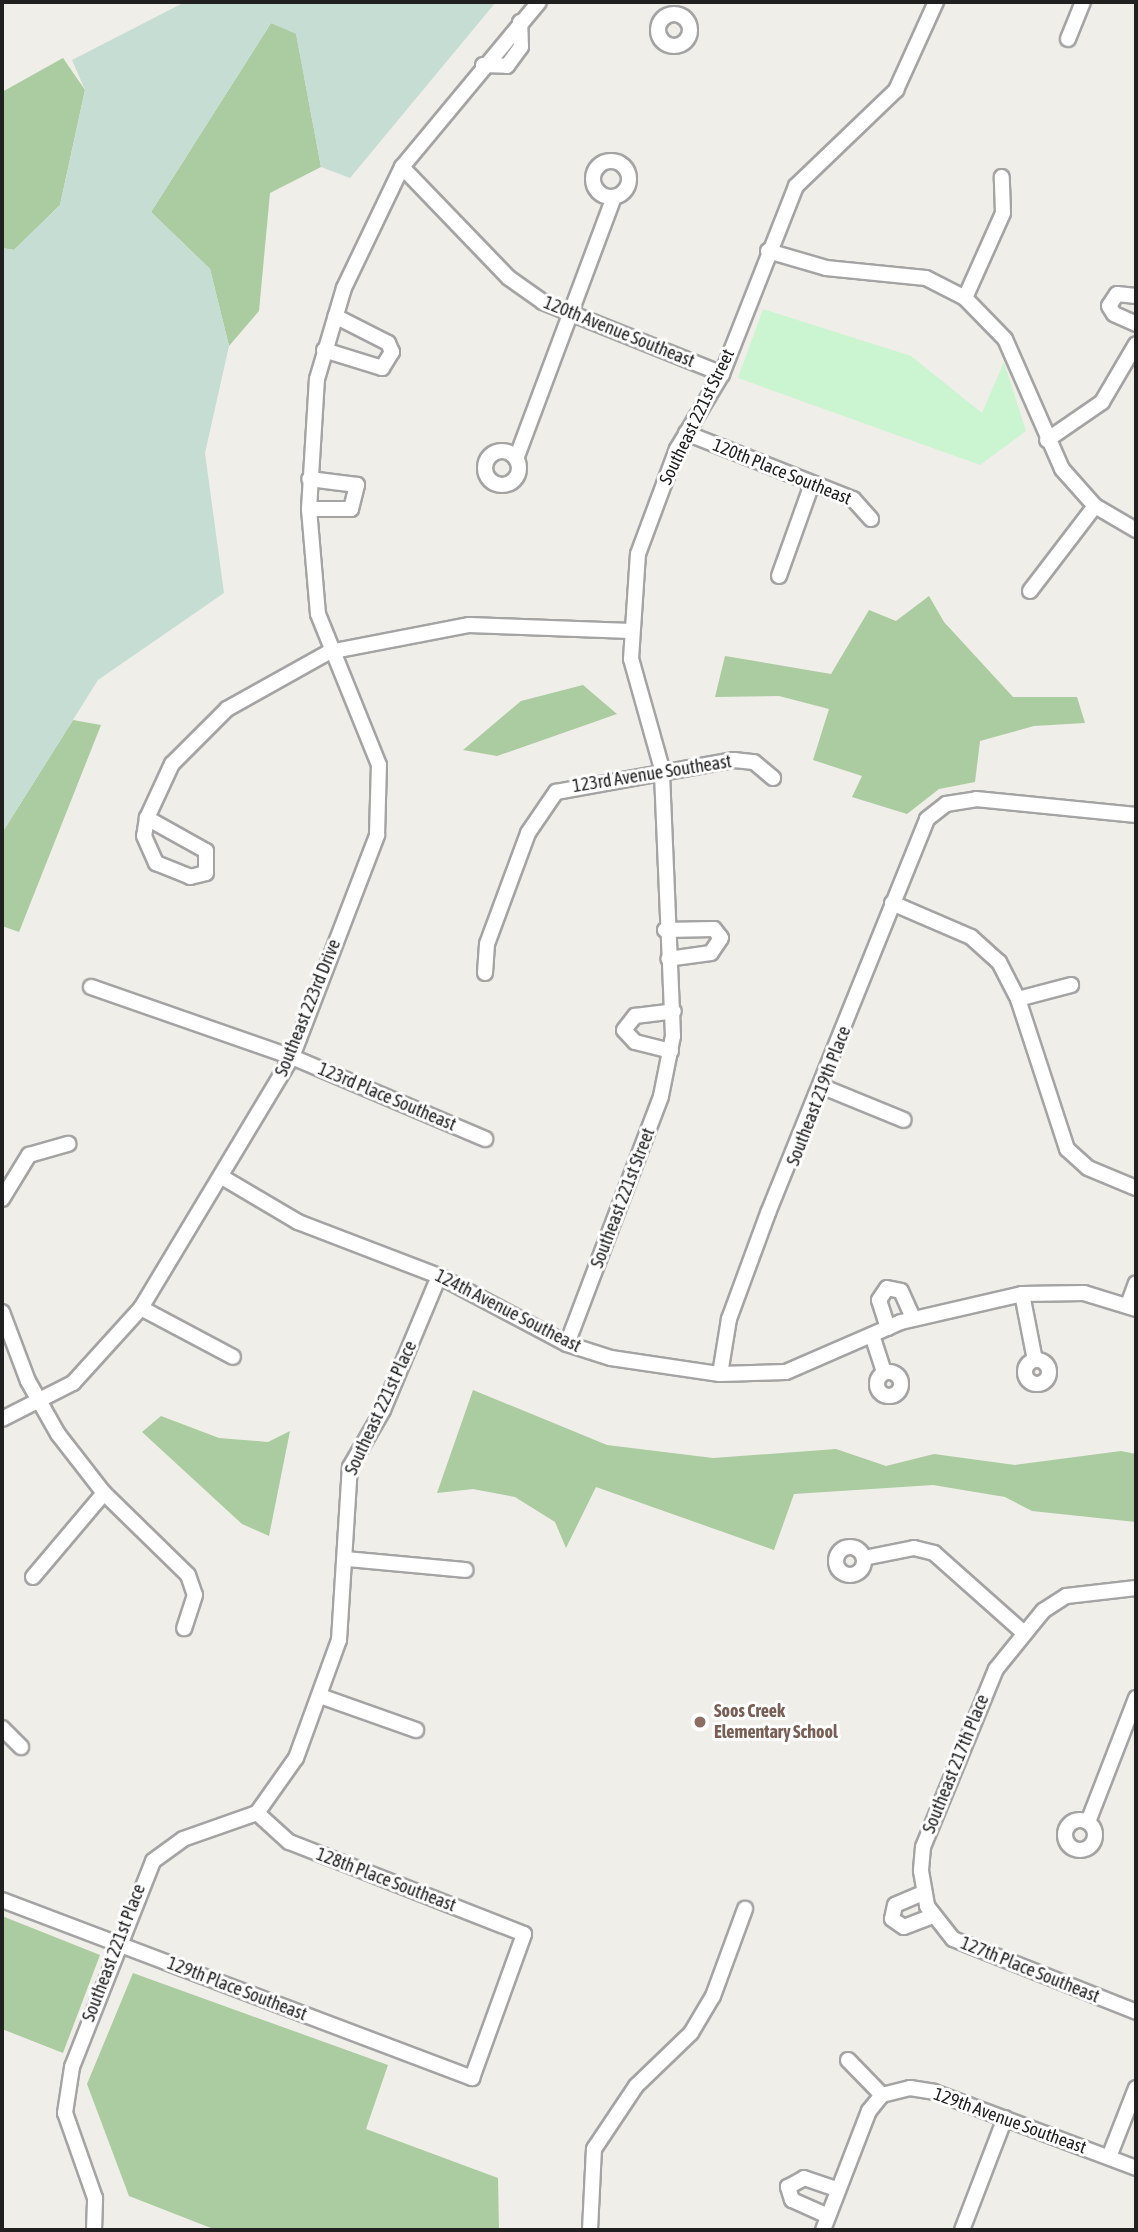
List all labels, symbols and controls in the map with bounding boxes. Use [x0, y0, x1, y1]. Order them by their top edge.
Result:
street label: 120th Avenue Southeast [540, 292, 698, 372]
street label: Southeast 221st Street [655, 346, 739, 488]
street label: 120th Place Southeast [709, 434, 855, 510]
street label: 123rd Avenue Southeast [571, 751, 733, 797]
street label: Southeast 223rd Drive [271, 936, 345, 1080]
street label: Southeast 219th Place [782, 1023, 856, 1169]
street label: 123rd Place Southeast [315, 1058, 459, 1136]
street label: Southeast 221st Street [586, 1125, 660, 1271]
street label: 124th Avenue Southeast [431, 1265, 585, 1357]
street label: Southeast 221st Place [340, 1338, 422, 1478]
street label: Southeast 217th Place [918, 1691, 994, 1837]
place label: Soos Creek Elementary School [714, 1701, 838, 1744]
marker: Soos Creek Elementary School [692, 1714, 708, 1730]
street label: 128th Place Southeast [313, 1843, 459, 1917]
street label: Southeast 221st Place [78, 1881, 150, 2025]
street label: 127th Place Southeast [957, 1932, 1103, 2008]
street label: 129th Place Southeast [164, 1952, 310, 2026]
street label: 129th Avenue Southeast [931, 2083, 1089, 2159]

